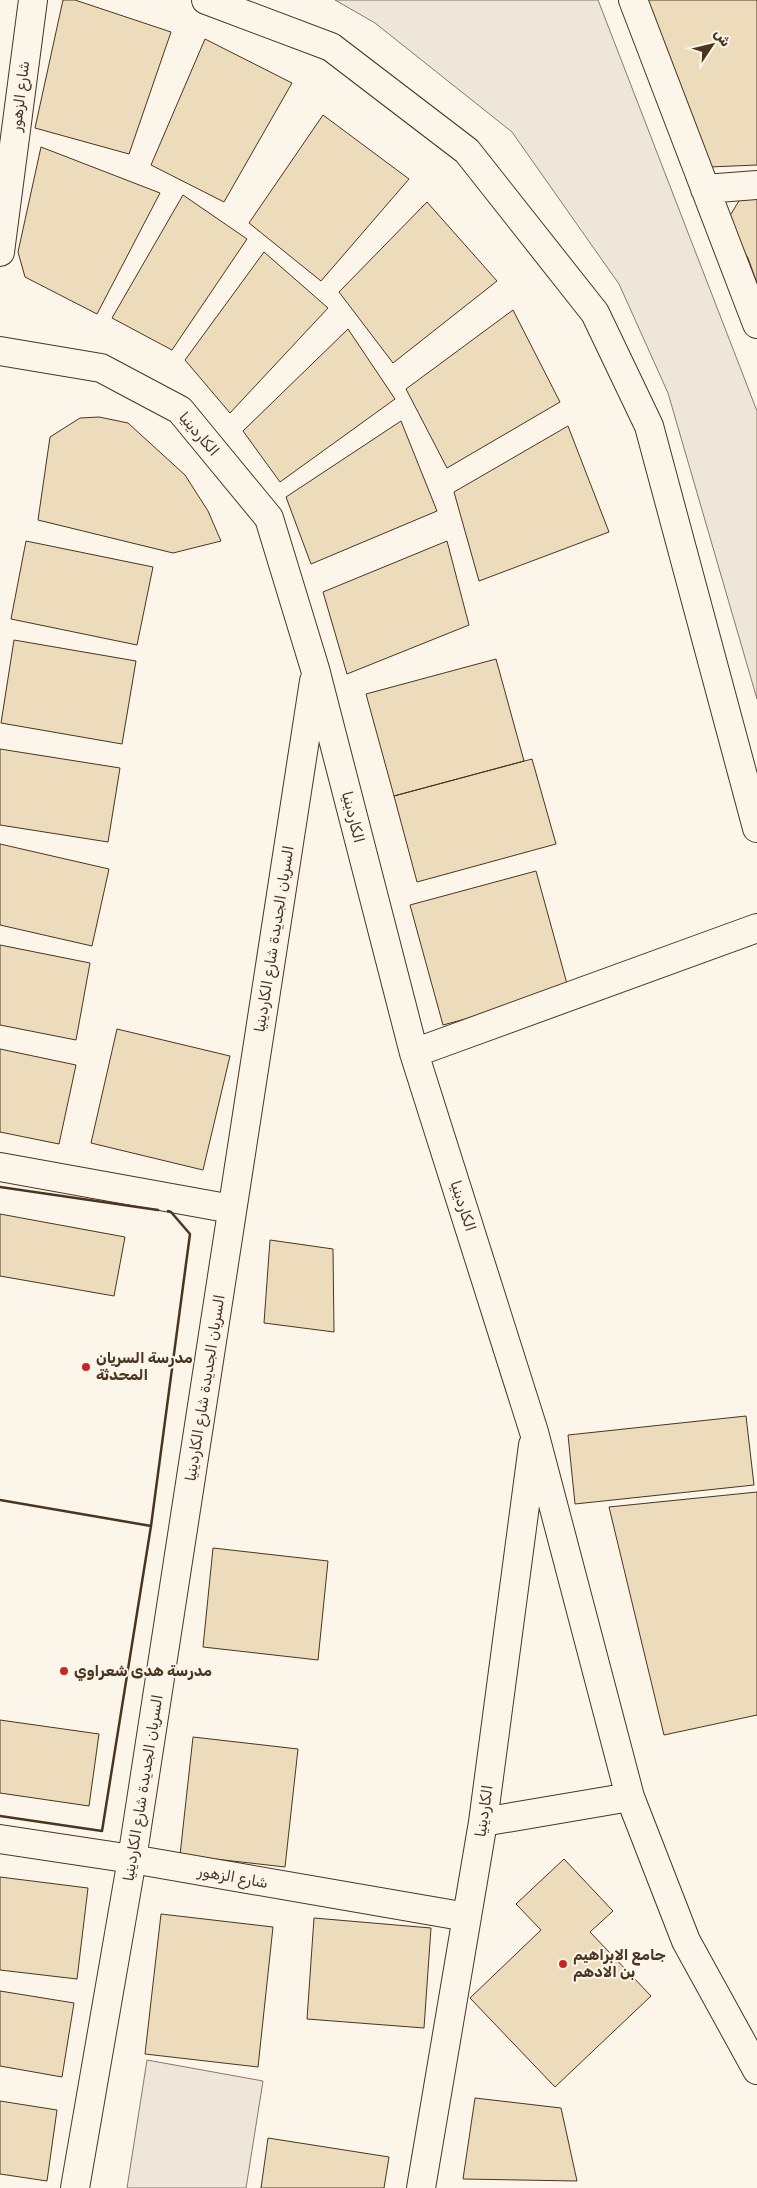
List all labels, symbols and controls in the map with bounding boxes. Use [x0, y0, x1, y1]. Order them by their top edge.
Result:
north arrow [687, 20, 737, 70]
text: ش [710, 26, 734, 50]
street label: شارع الزهور [7, 60, 35, 134]
street label: الكاردينيا [175, 408, 223, 460]
street label: الكاردينيا [338, 789, 368, 845]
street label: السريان الجديدة شارع الكاردينيا [250, 844, 300, 1034]
street label: الكاردينيا [446, 1178, 480, 1234]
street label: السريان الجديدة شارع الكاردينيا [181, 1293, 231, 1483]
place label: مدرسة السريان المحدثة [96, 1349, 193, 1384]
marker: مدرسة السريان المحدثة [80, 1361, 92, 1373]
place label: مدرسة هدى شعراوي [74, 1662, 212, 1682]
marker: مدرسة هدى شعراوي [58, 1665, 70, 1677]
street label: السريان الجديدة شارع الكاردينيا [119, 1693, 169, 1883]
street label: الكاردينيا [471, 1784, 497, 1838]
street label: شارع الزهور [195, 1862, 270, 1894]
place label: جامع الابراهيم بن الادهم [573, 1946, 666, 1982]
marker: جامع الابراهيم بن الادهم [557, 1958, 569, 1970]

